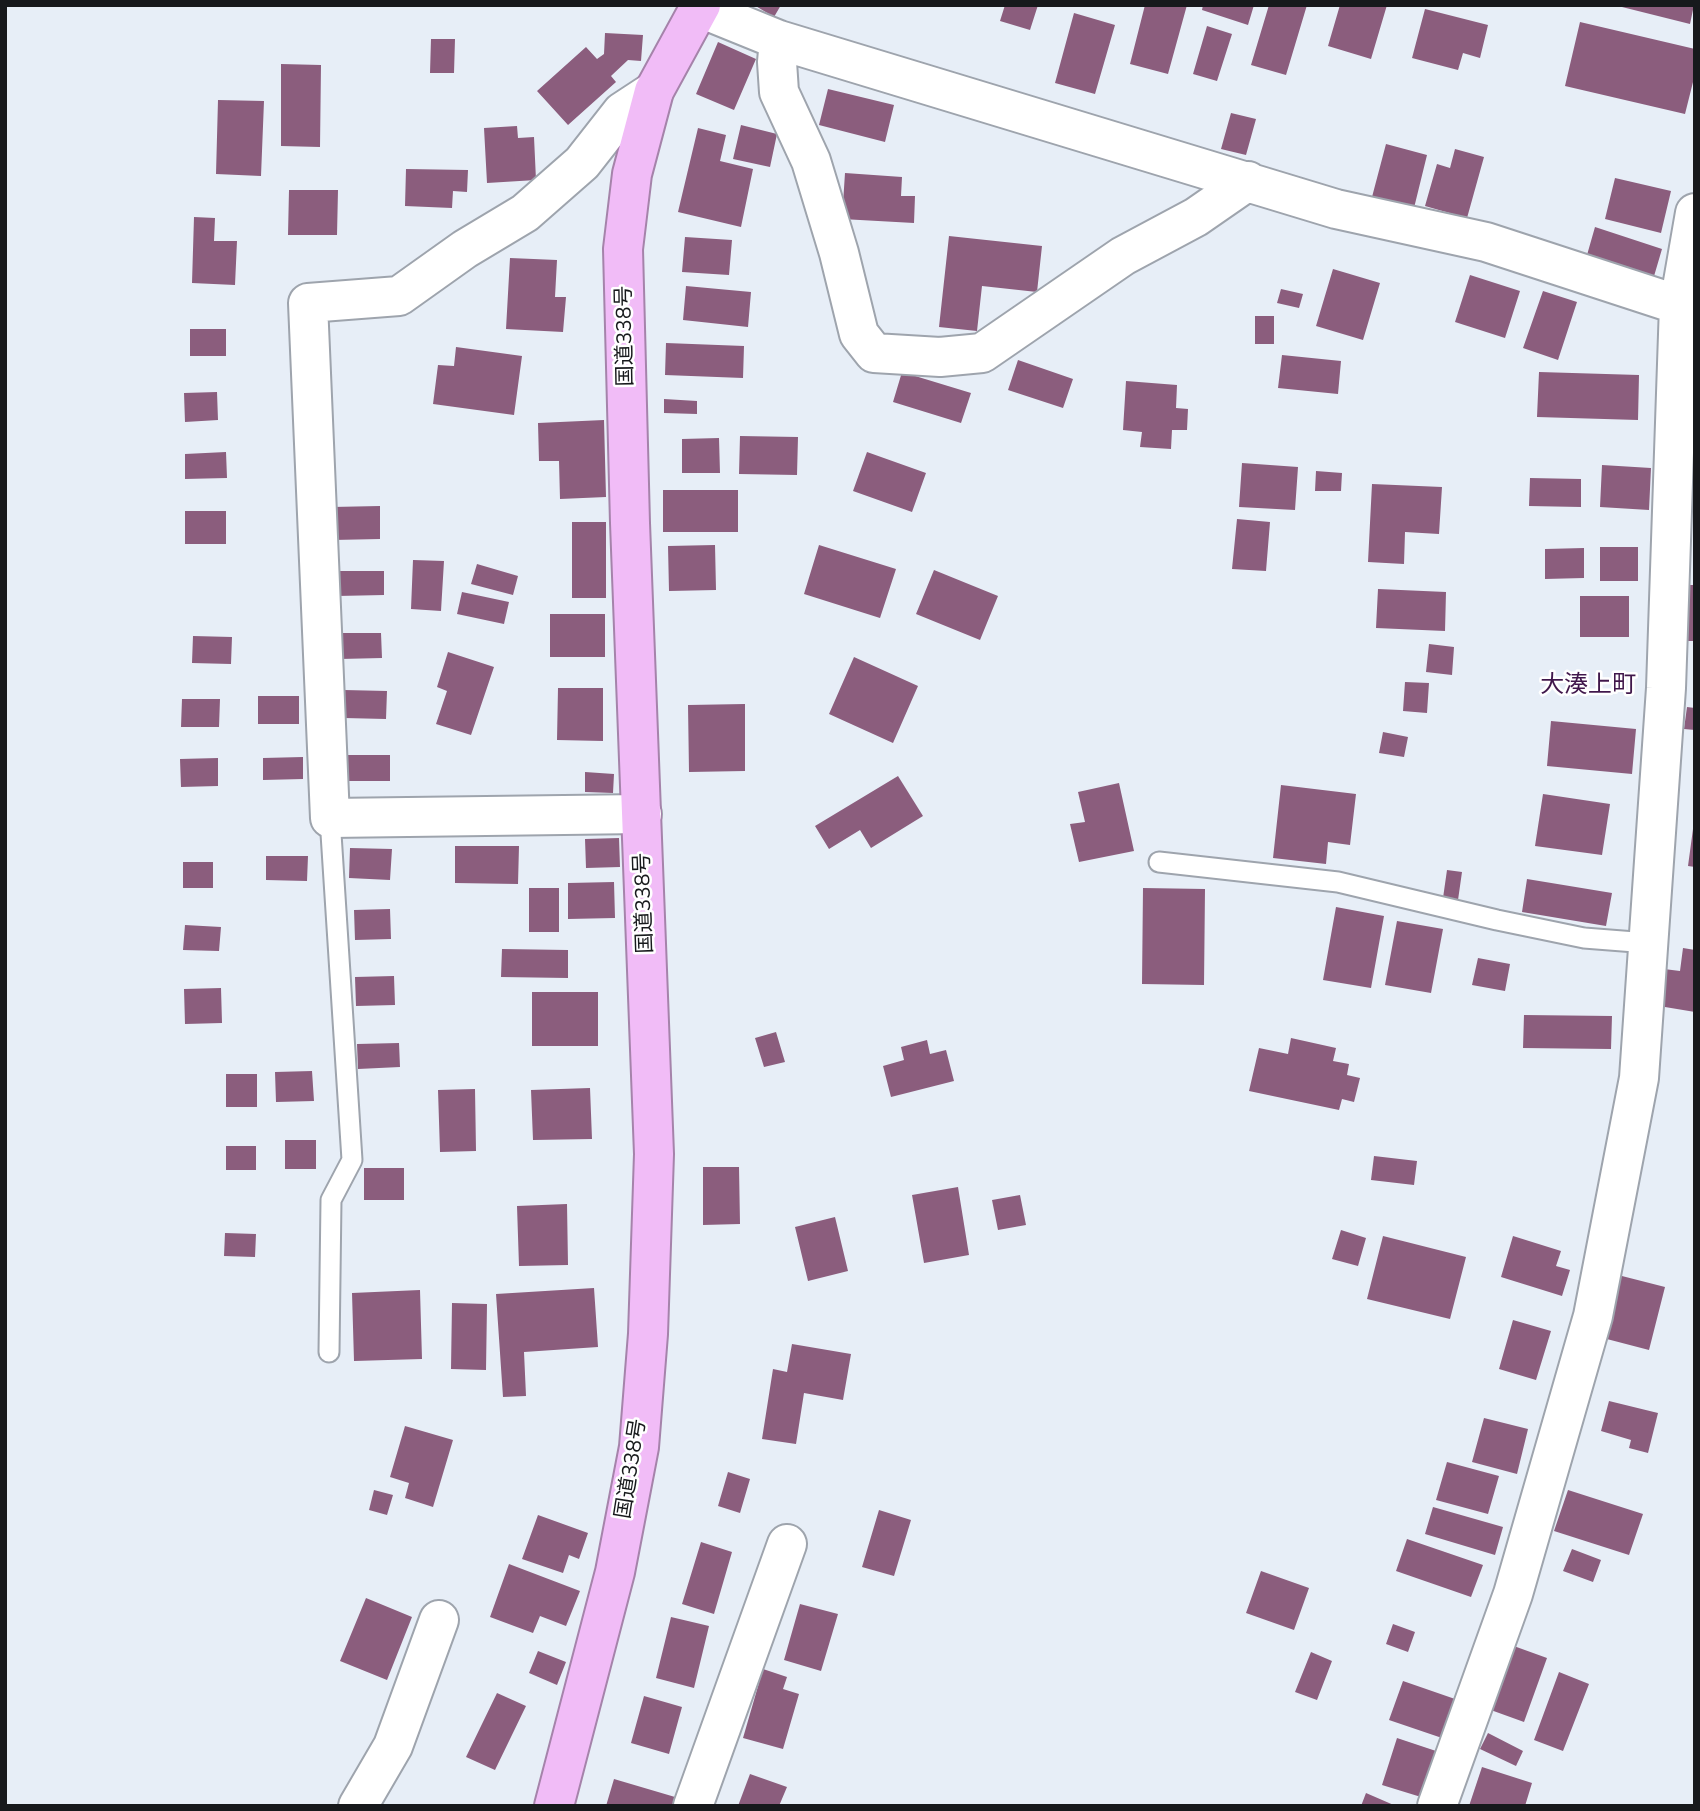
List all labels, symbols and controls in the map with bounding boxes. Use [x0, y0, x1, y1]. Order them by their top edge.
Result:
street label: 国道338号 [613, 285, 639, 387]
district label: 大湊上町 [1540, 672, 1636, 700]
street label: 国道338号 [631, 852, 659, 954]
street label: 国道338号 [612, 1417, 652, 1521]

